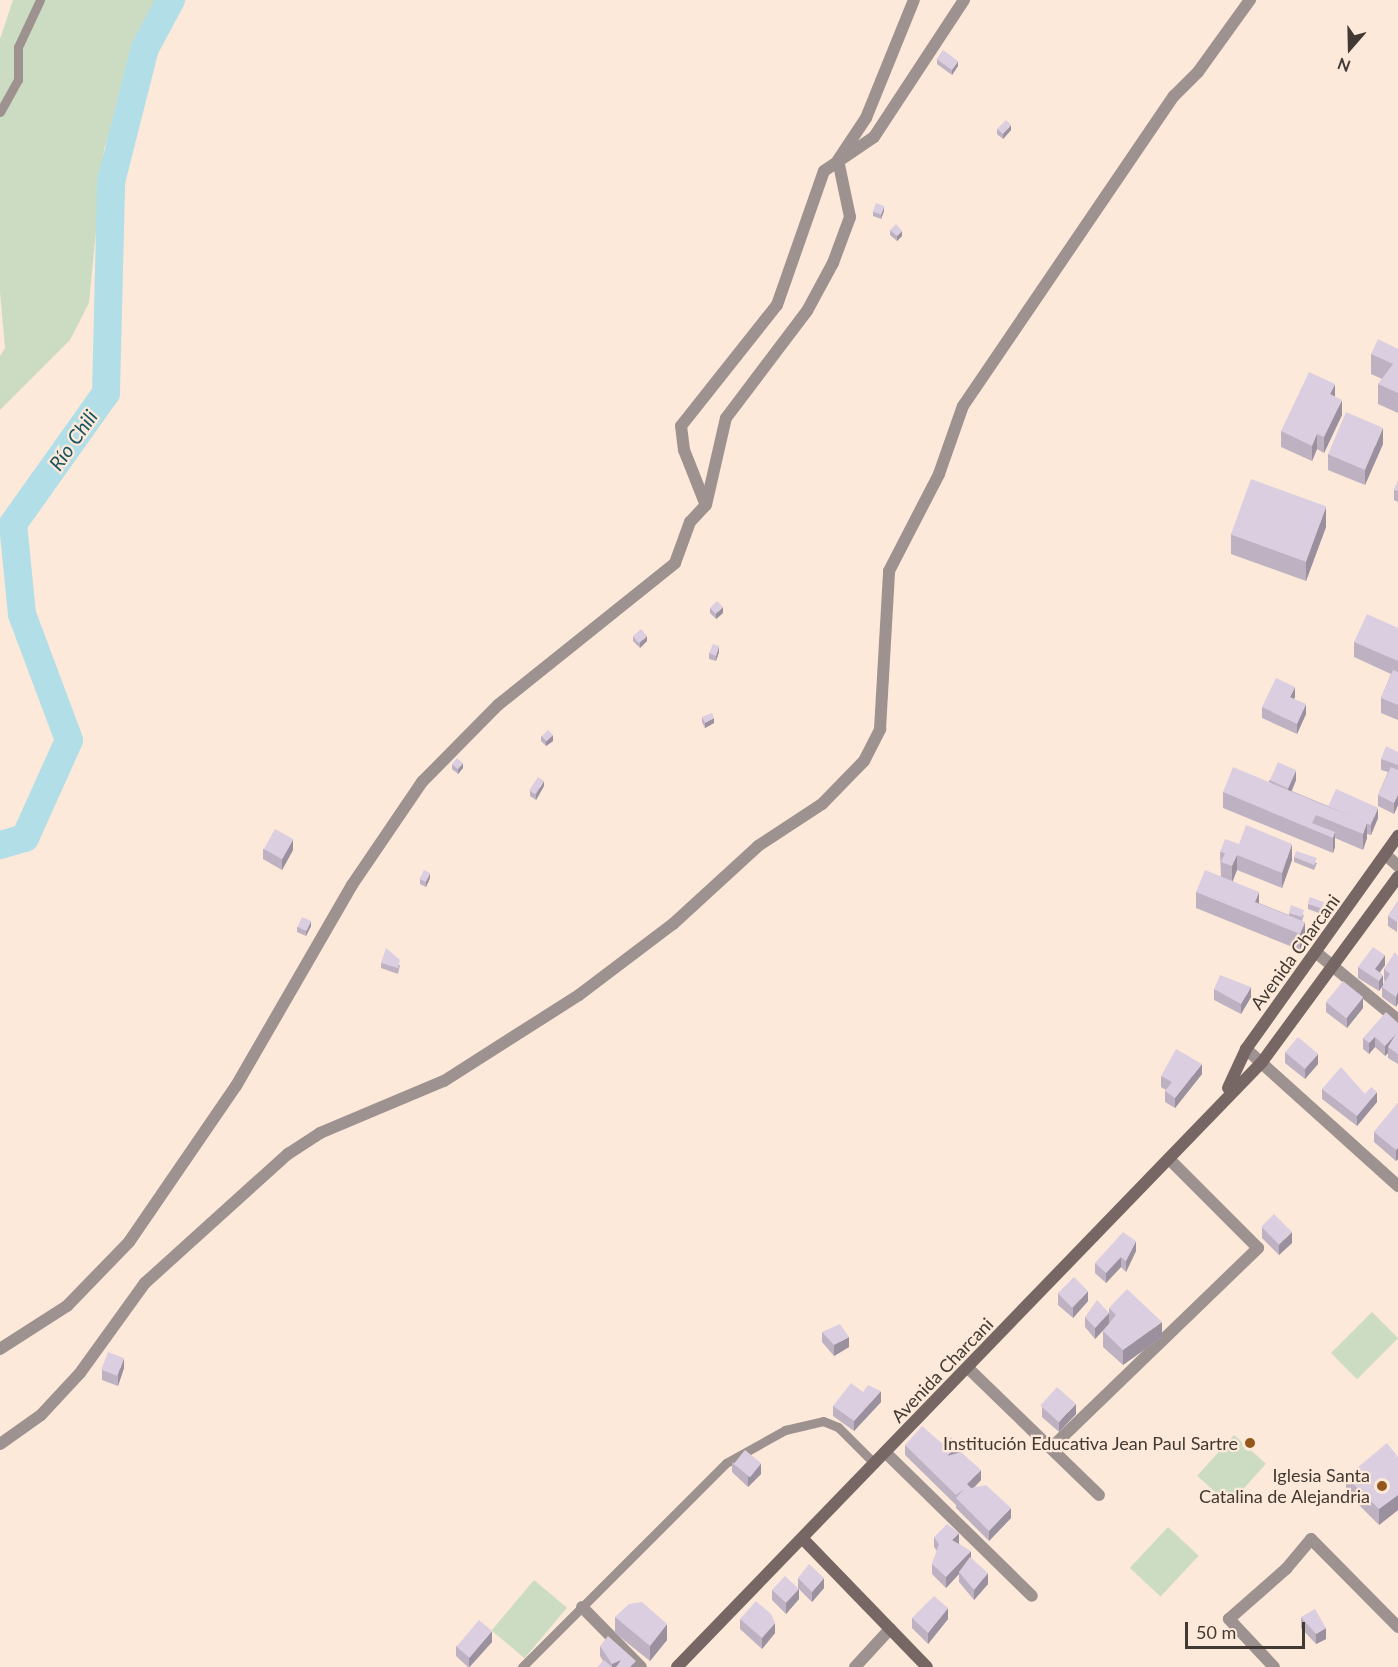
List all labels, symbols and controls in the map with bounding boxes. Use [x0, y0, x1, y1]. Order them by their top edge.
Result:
north arrow [1320, 18, 1380, 78]
text: N [1335, 54, 1353, 76]
water label: Río Chili [44, 405, 102, 475]
street label: Avenida Charcani [1246, 890, 1344, 1014]
street label: Avenida Charcani [887, 1313, 997, 1427]
place label: Institución Educativa Jean Paul Sartre [943, 1432, 1238, 1454]
marker: Institución Educativa Jean Paul Sartre [1243, 1436, 1257, 1450]
place label: Iglesia Santa Catalina de Alejandria [1198, 1465, 1370, 1508]
marker: Iglesia Santa Catalina de Alejandria [1375, 1479, 1389, 1493]
scale bar [1188, 1610, 1308, 1648]
text: 50 m [1196, 1621, 1236, 1643]

